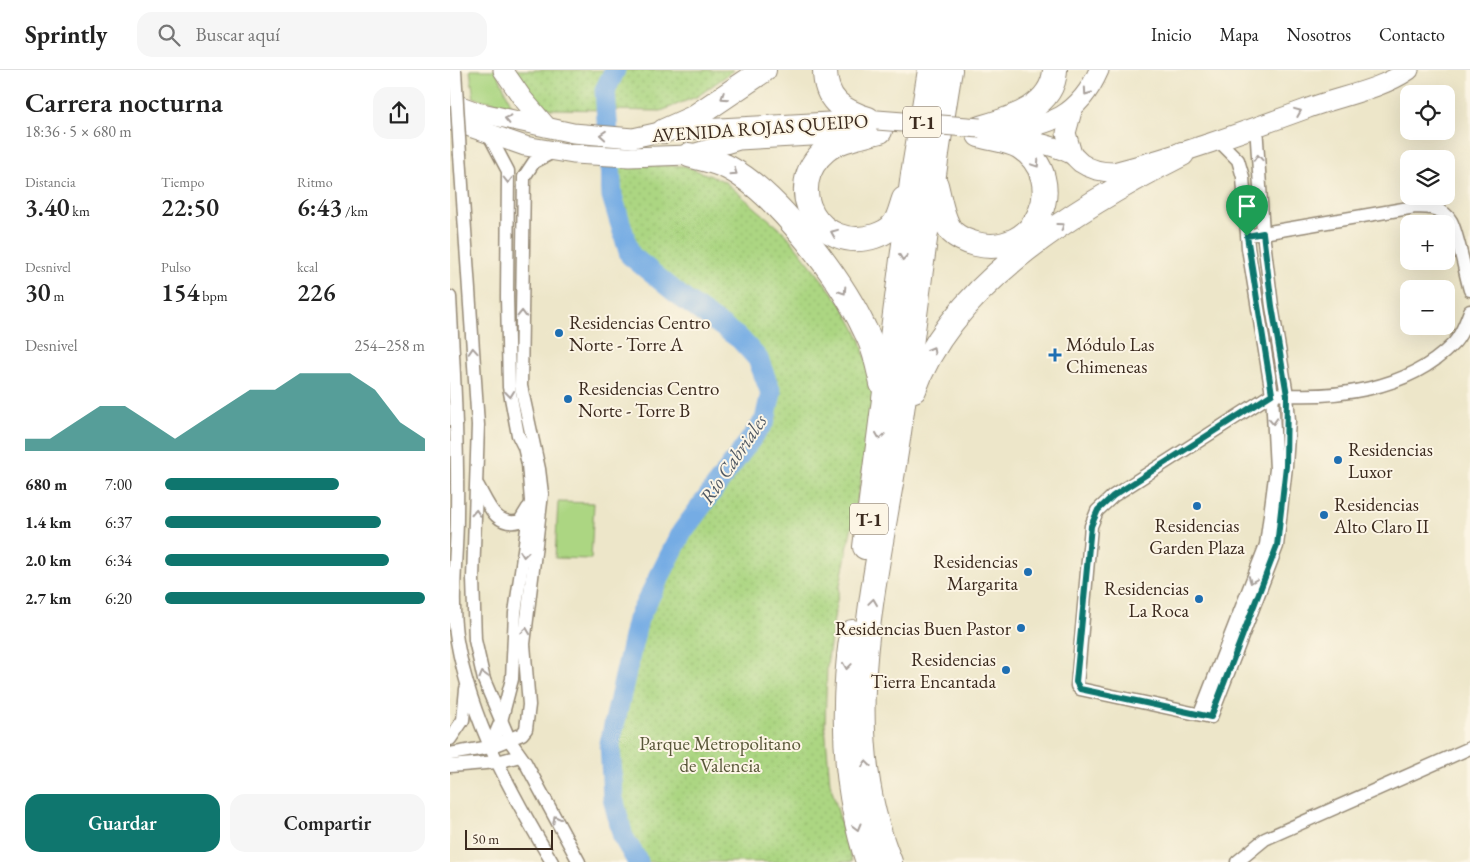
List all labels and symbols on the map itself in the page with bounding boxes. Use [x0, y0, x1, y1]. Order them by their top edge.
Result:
one-way arrow [1084, 86, 1093, 96]
one-way arrow [720, 91, 729, 101]
road number: T-1 [903, 106, 941, 138]
street label: AVENIDA ROJAS QUEIPO [650, 108, 869, 148]
one-way arrow [1293, 108, 1301, 118]
one-way arrow [503, 114, 512, 125]
one-way arrow [598, 130, 606, 141]
one-way arrow [1253, 154, 1264, 162]
one-way arrow [1030, 159, 1039, 168]
one-way arrow [728, 166, 738, 175]
one-way arrow [503, 176, 513, 184]
pin [1226, 185, 1268, 236]
one-way arrow [1055, 223, 1064, 231]
one-way arrow [830, 229, 839, 239]
one-way arrow [898, 254, 909, 262]
one-way arrow [837, 285, 846, 295]
one-way arrow [516, 310, 527, 318]
place label: Residencias Centro Norte - Torre A [569, 310, 710, 357]
marker: Residencias Centro Norte - Torre A [553, 327, 565, 339]
place label: Módulo Las Chimeneas [1066, 332, 1154, 379]
one-way arrow [926, 346, 936, 355]
one-way arrow [468, 347, 479, 355]
marker: Módulo Las Chimeneas [1048, 348, 1062, 362]
place label: Residencias Centro Norte - Torre B [578, 376, 719, 423]
one-way arrow [504, 391, 515, 399]
marker: Residencias Centro Norte - Torre B [562, 393, 574, 405]
water label: Río Cabriales [693, 409, 773, 509]
one-way arrow [1268, 417, 1279, 425]
one-way arrow [875, 432, 885, 440]
place label: Residencias Luxor [1348, 437, 1433, 484]
marker: Residencias Luxor [1332, 454, 1344, 466]
place label: Residencias Alto Claro II [1333, 492, 1430, 539]
marker: Residencias Garden Plaza [1191, 500, 1203, 512]
road number: T-1 [850, 504, 888, 534]
one-way arrow [471, 509, 482, 517]
marker: Residencias Alto Claro II [1318, 509, 1330, 521]
place label: Residencias Garden Plaza [1149, 513, 1245, 560]
one-way arrow [519, 549, 529, 558]
place label: Residencias Margarita [933, 549, 1018, 596]
marker: Residencias Margarita [1022, 566, 1034, 578]
one-way arrow [1248, 575, 1258, 584]
place label: Residencias La Roca [1104, 576, 1189, 623]
marker: Residencias La Roca [1193, 593, 1205, 605]
one-way arrow [867, 598, 877, 607]
place label: Residencias Buen Pastor [835, 616, 1012, 641]
marker: Residencias Buen Pastor [1015, 622, 1027, 634]
one-way arrow [520, 627, 531, 635]
place label: Residencias Tierra Encantada [871, 647, 996, 694]
one-way arrow [842, 662, 853, 670]
marker: Residencias Tierra Encantada [1000, 664, 1012, 676]
one-way arrow [478, 670, 489, 679]
park label: Parque Metropolitano de Valencia [639, 731, 801, 778]
one-way arrow [861, 760, 872, 768]
one-way arrow [552, 815, 562, 824]
one-way arrow [852, 823, 862, 831]
scale bar [465, 827, 552, 850]

